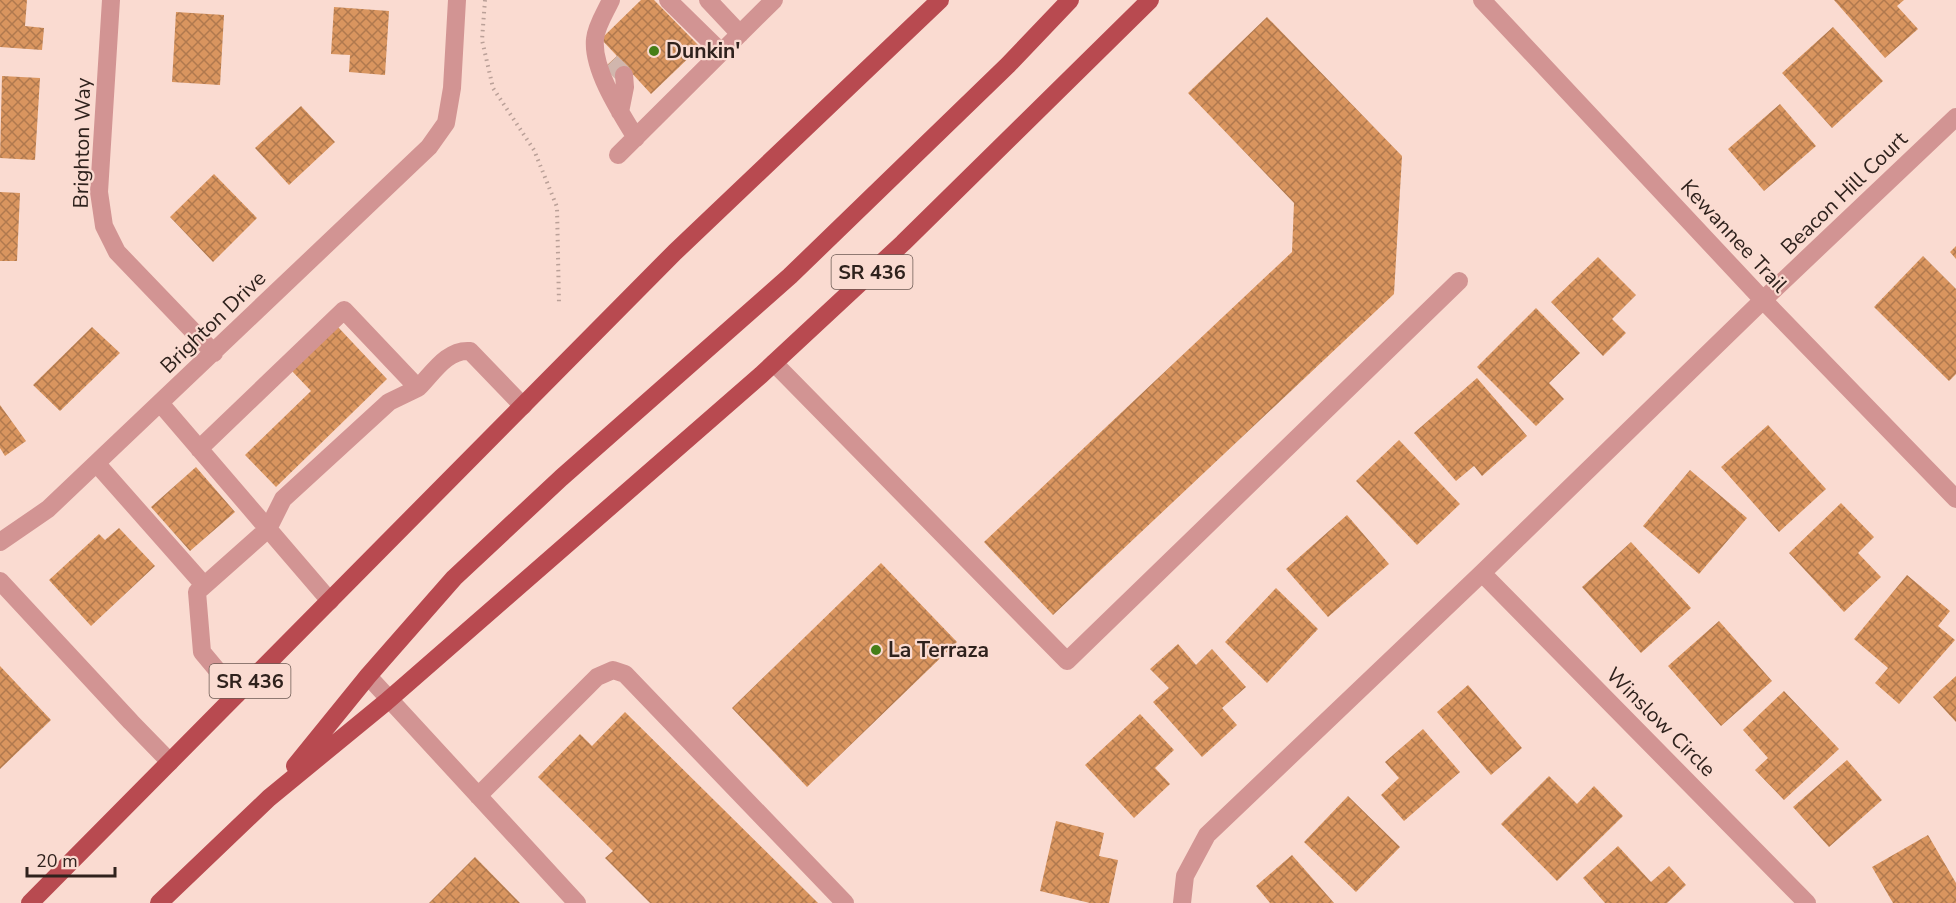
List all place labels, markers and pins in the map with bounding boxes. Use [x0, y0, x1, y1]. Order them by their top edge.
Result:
place label: Dunkin' [666, 37, 740, 65]
marker: Dunkin' [647, 44, 661, 58]
place label: La Terraza [888, 636, 989, 664]
marker: La Terraza [869, 643, 883, 657]

